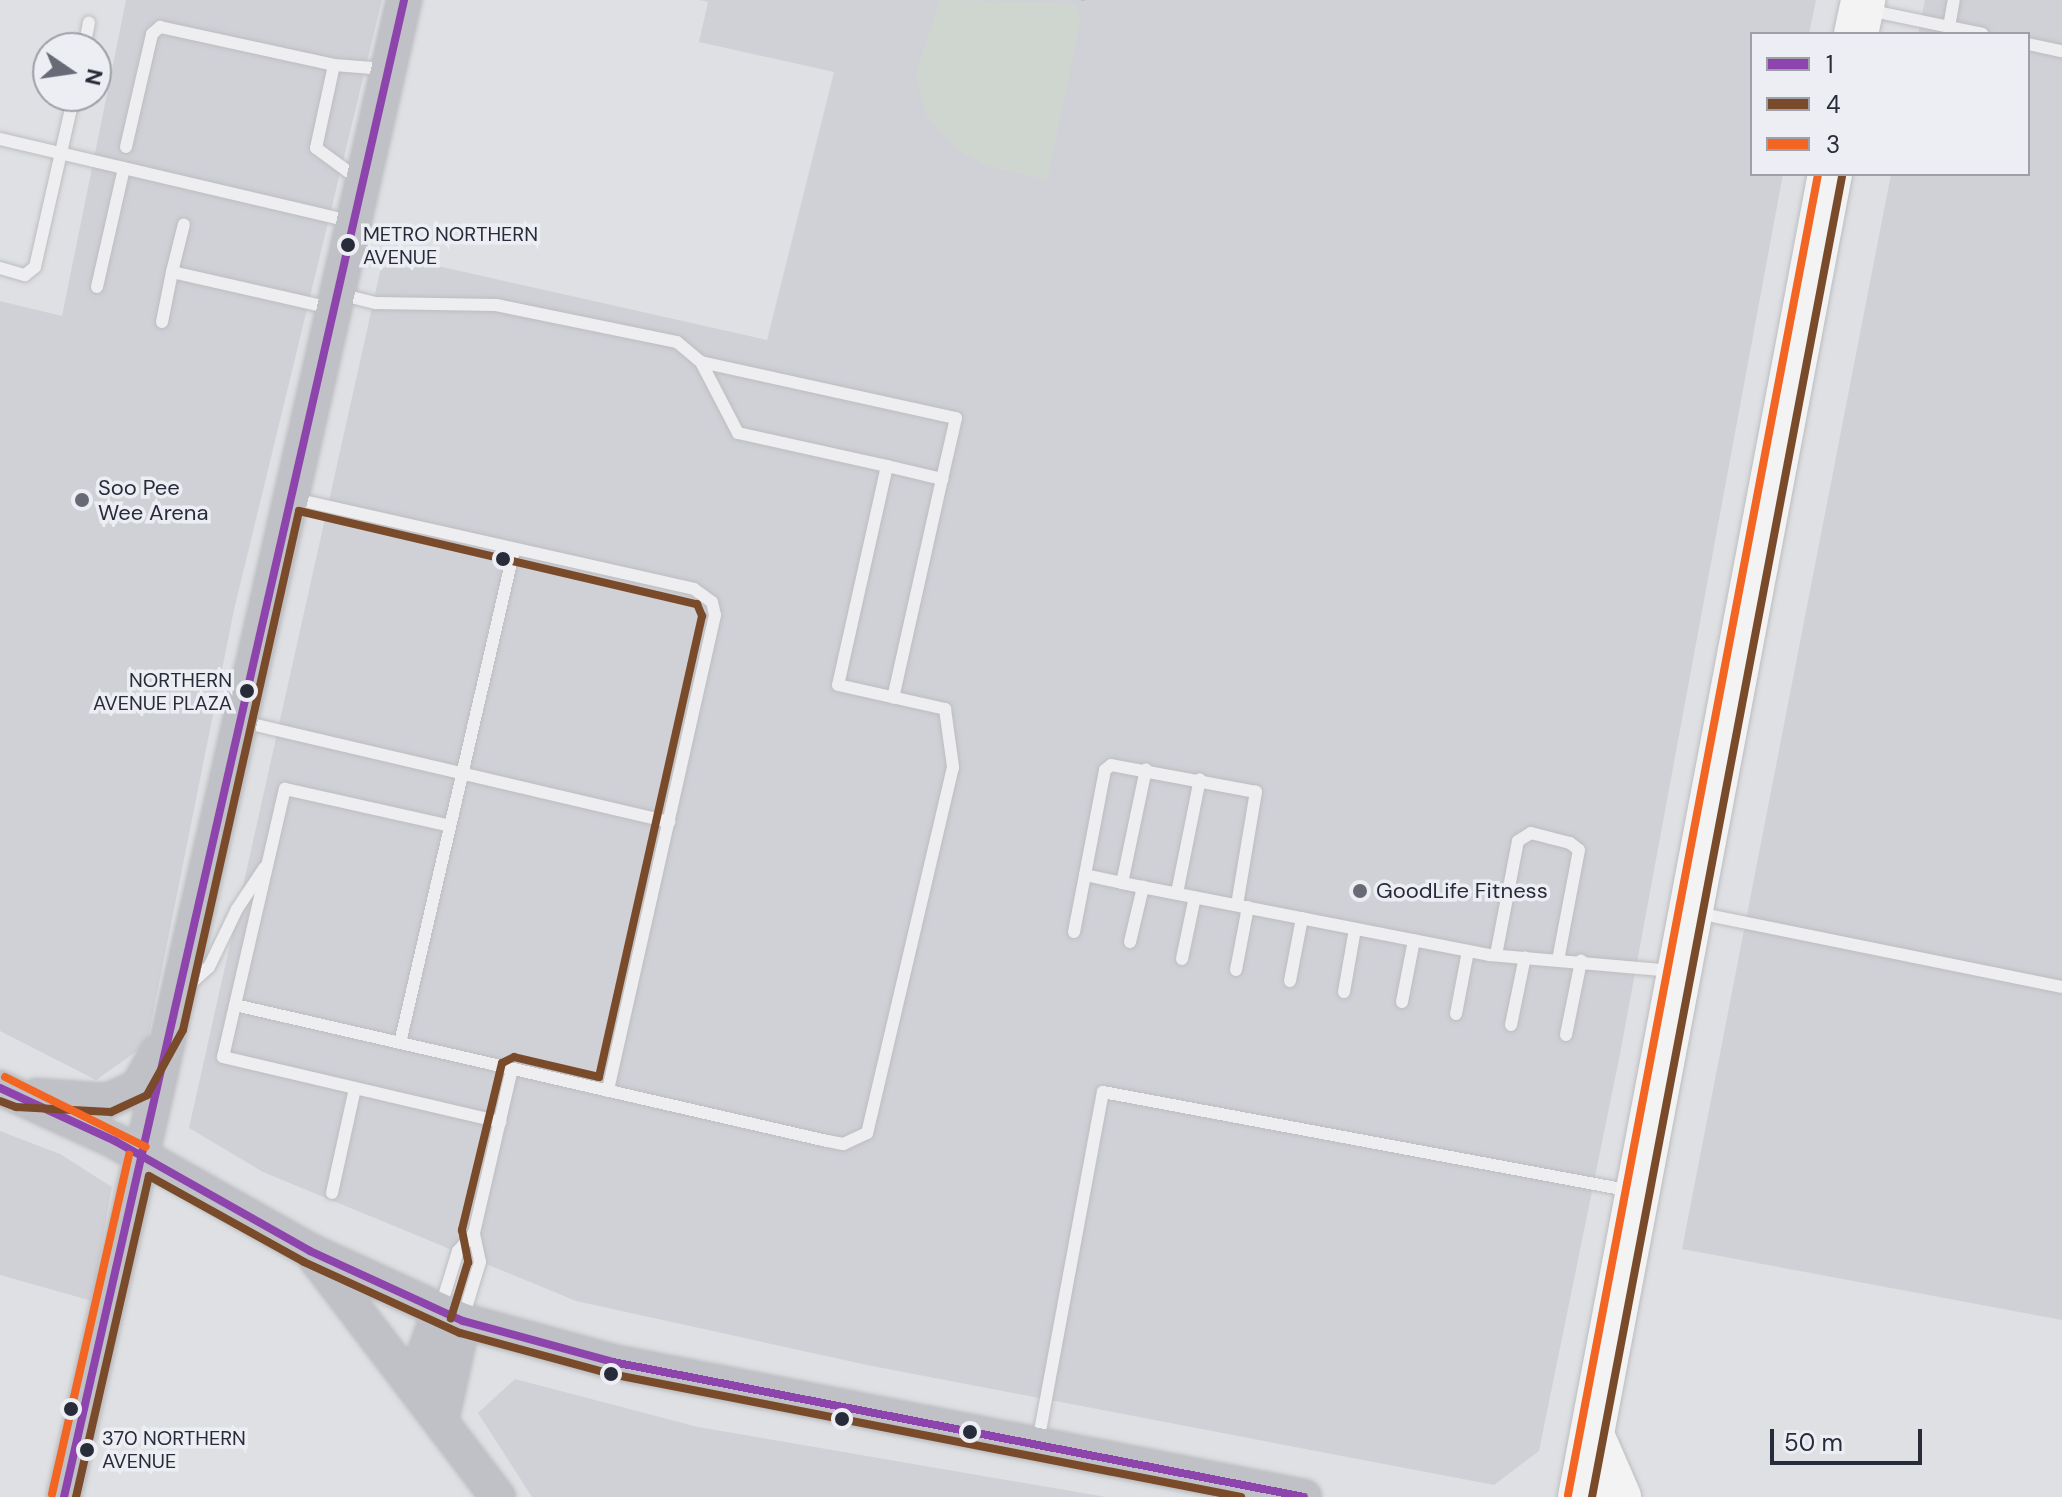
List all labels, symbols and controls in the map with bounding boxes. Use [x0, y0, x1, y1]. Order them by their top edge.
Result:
north arrow [32, 32, 112, 112]
legend [1750, 32, 2030, 176]
text: 1 [1826, 49, 1834, 80]
text: N [78, 66, 110, 88]
text: 4 [1826, 89, 1841, 120]
text: 3 [1826, 129, 1840, 160]
place label: METRO NORTHERN AVENUE [363, 222, 538, 269]
marker: METRO NORTHERN AVENUE [340, 237, 356, 253]
place label: Soo Pee Wee Arena [98, 474, 208, 526]
marker: Soo Pee Wee Arena [73, 491, 91, 509]
unlabelled marker [495, 551, 511, 567]
place label: NORTHERN AVENUE PLAZA [93, 668, 232, 715]
marker: NORTHERN AVENUE PLAZA [239, 683, 255, 699]
place label: GoodLife Fitness [1376, 878, 1548, 904]
marker: GoodLife Fitness [1351, 882, 1369, 900]
unlabelled marker [603, 1366, 619, 1382]
unlabelled marker [63, 1401, 79, 1417]
unlabelled marker [834, 1411, 850, 1427]
scale bar [1774, 1413, 1926, 1463]
unlabelled marker [962, 1424, 978, 1440]
place label: 370 NORTHERN AVENUE [102, 1426, 246, 1473]
text: 50 m [1784, 1427, 1843, 1458]
marker: 370 NORTHERN AVENUE [79, 1442, 95, 1458]

